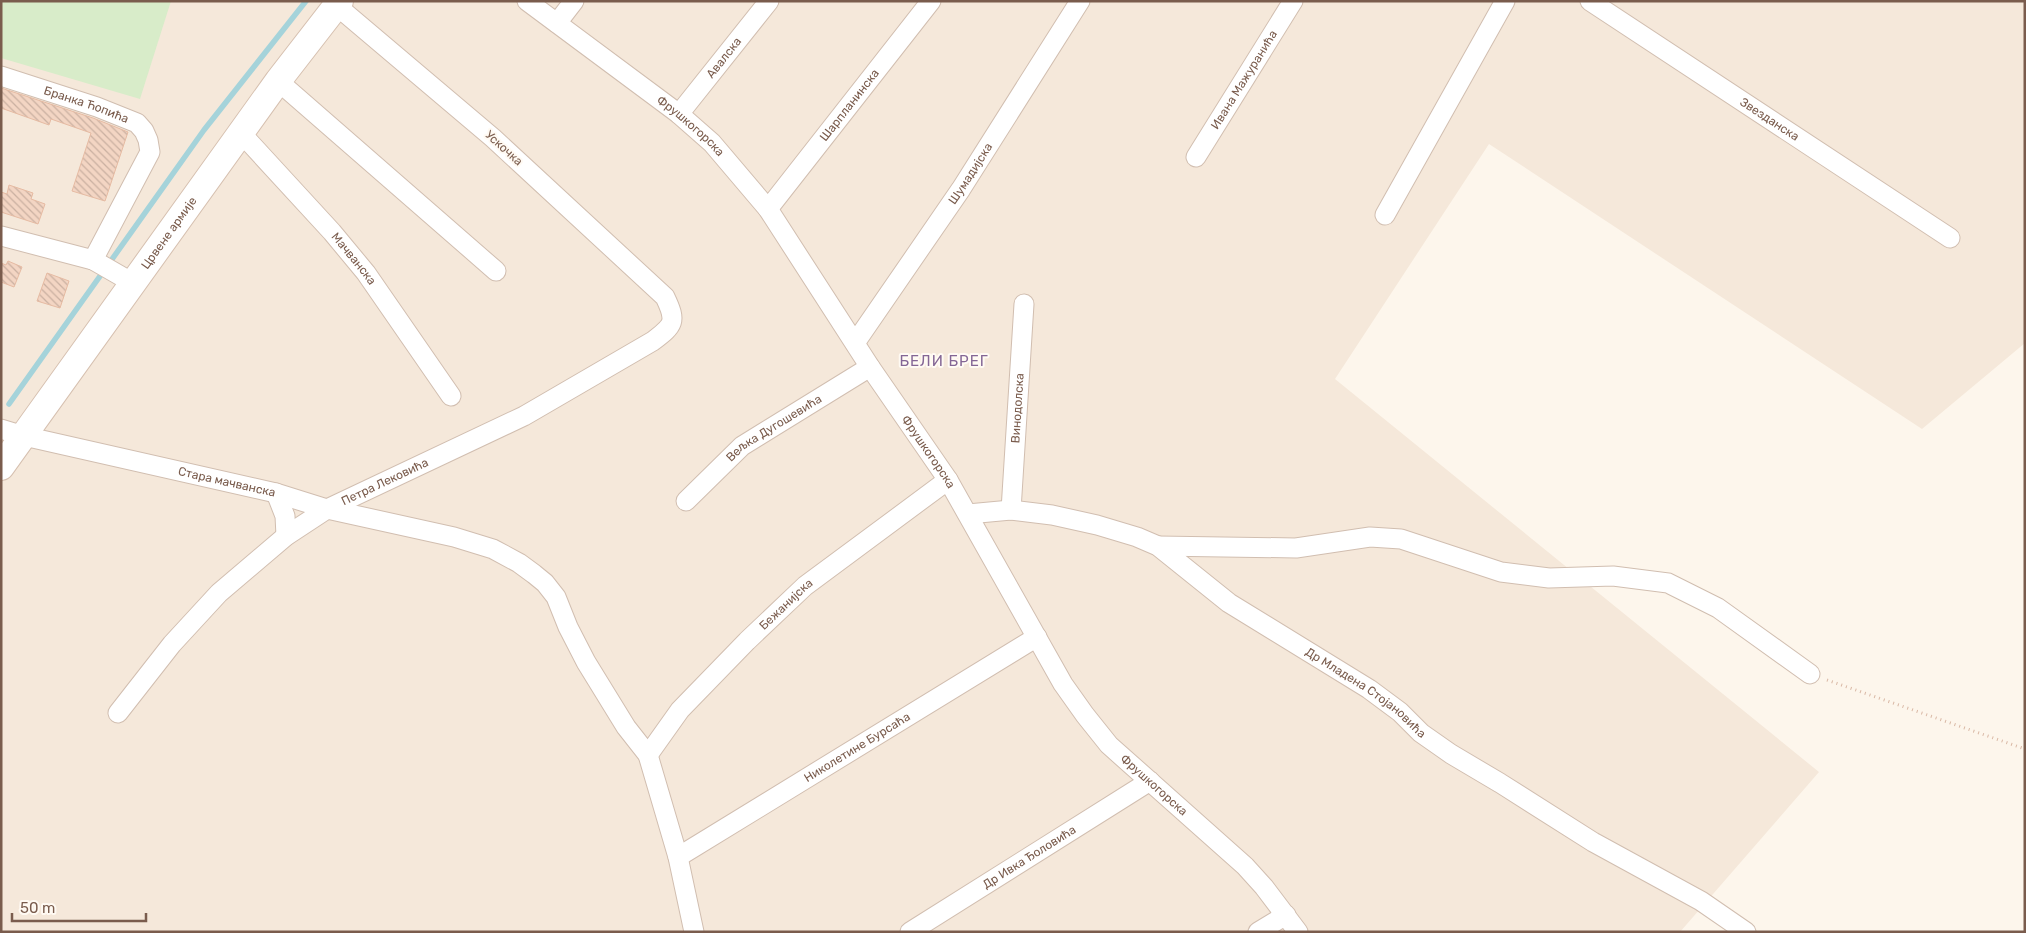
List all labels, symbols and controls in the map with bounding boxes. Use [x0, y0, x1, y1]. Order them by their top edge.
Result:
street label: Ивана Мажуранића [1208, 28, 1280, 132]
street label: Авалска [703, 35, 744, 81]
street label: Шарпланинска [817, 66, 882, 144]
street label: Бранка Ћопића [42, 83, 131, 126]
street label: Фрушкогорска [654, 93, 727, 159]
street label: Звезданска [1737, 95, 1802, 144]
street label: Ускочка [482, 128, 526, 168]
street label: Шумадијска [946, 140, 995, 207]
street label: Црвене армије [138, 194, 200, 272]
street label: Мачванска [329, 230, 379, 288]
district label: БЕЛИ БРЕГ [899, 352, 989, 370]
street label: Винодолска [1008, 373, 1027, 444]
street label: Вељка Дугошевића [723, 392, 824, 464]
street label: Фрушкогорска [899, 413, 958, 491]
street label: Петра Лековића [339, 455, 431, 508]
street label: Стара мачванска [177, 464, 277, 500]
street label: Бежанијска [756, 576, 815, 633]
street label: Др Младена Стојановића [1303, 645, 1428, 741]
street label: Николетине Бурсаћа [802, 710, 913, 785]
street label: Фрушкогорска [1117, 751, 1190, 818]
street label: Др Ивка Ђоловића [980, 822, 1079, 891]
scale bar [12, 890, 146, 922]
text: 50 m [20, 899, 55, 917]

